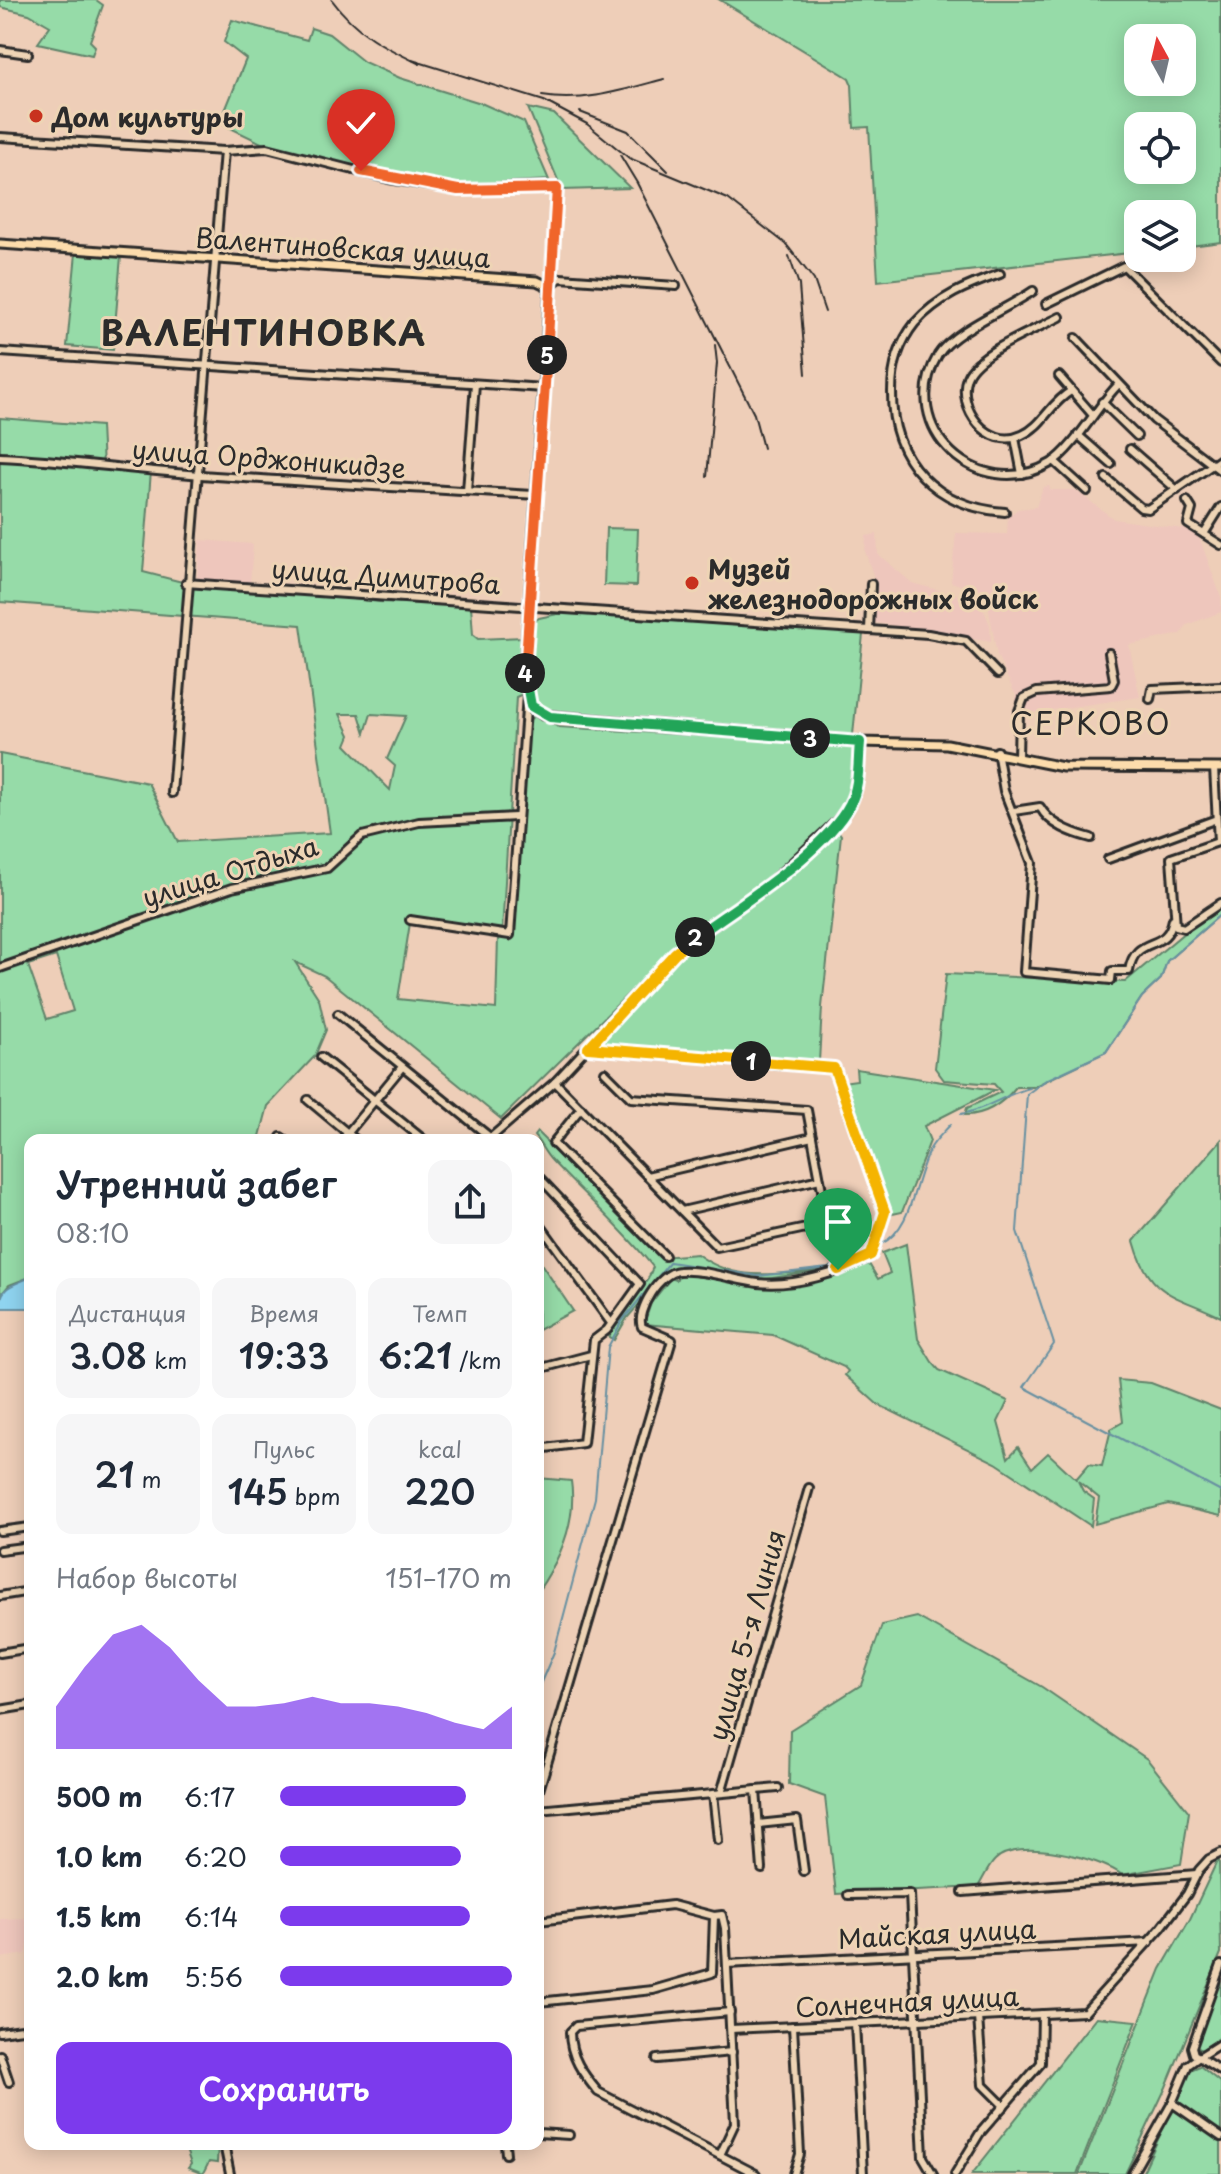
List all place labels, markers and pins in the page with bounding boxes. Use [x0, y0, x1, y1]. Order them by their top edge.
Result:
pin [327, 89, 395, 171]
place label: Дом культуры [51, 97, 243, 136]
marker: Дом культуры [27, 107, 45, 125]
pin: 5 [527, 335, 567, 375]
place label: Музей железнодорожных войск [708, 549, 1039, 618]
marker: Музей железнодорожных войск [683, 574, 701, 592]
pin: 4 [505, 653, 545, 693]
pin: 3 [790, 718, 830, 758]
pin: 2 [675, 917, 715, 957]
pin: 1 [731, 1041, 771, 1081]
pin [804, 1188, 872, 1270]

